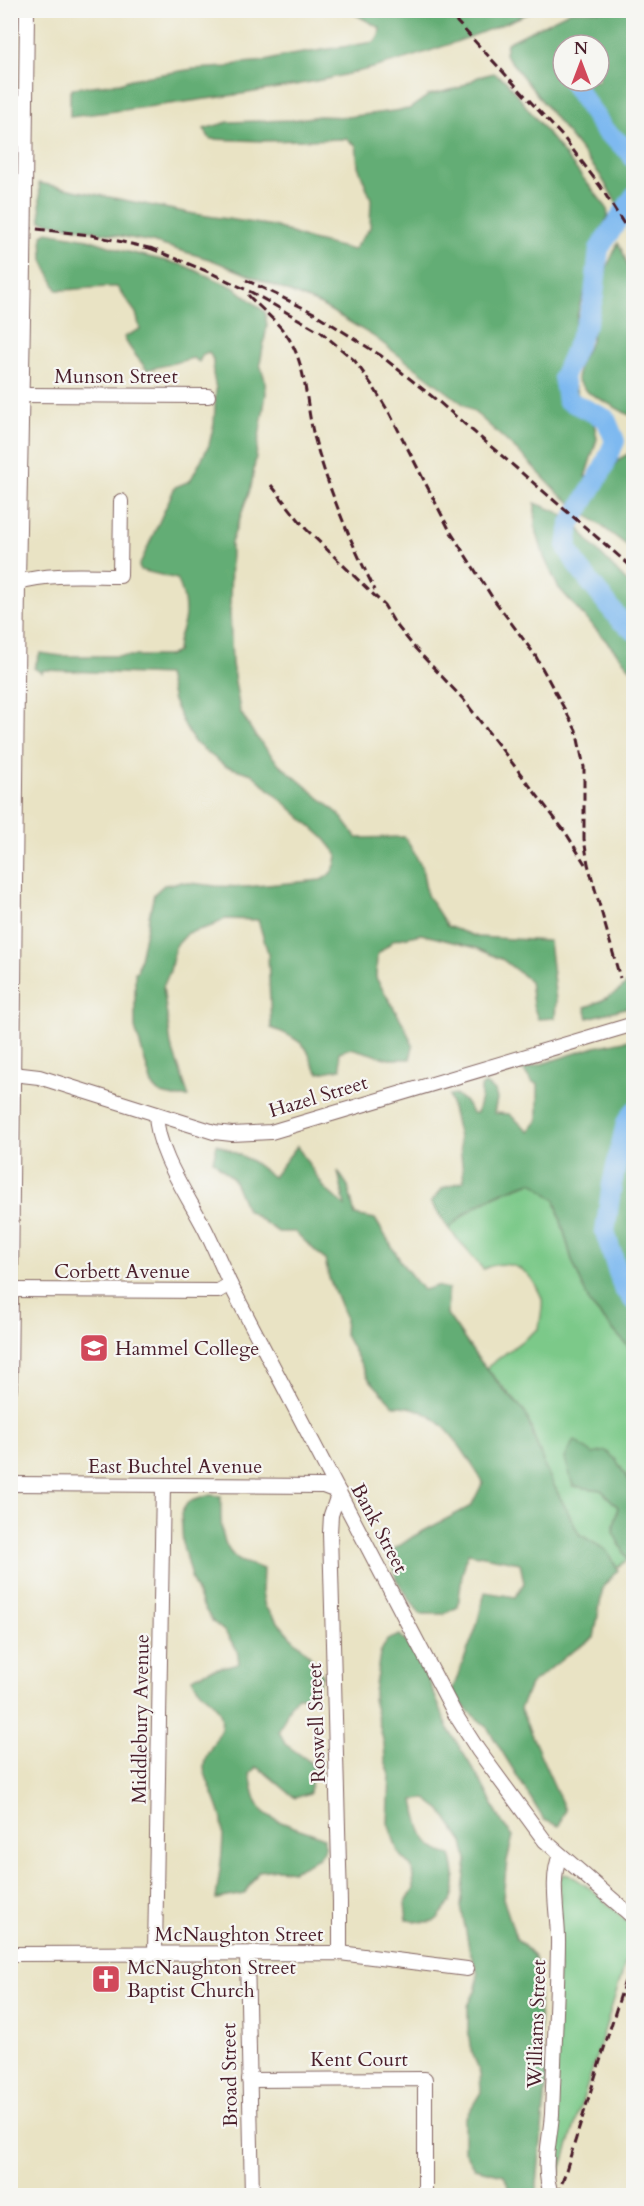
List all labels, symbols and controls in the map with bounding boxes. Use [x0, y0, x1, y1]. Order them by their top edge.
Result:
north arrow [551, 33, 611, 93]
text: N [574, 38, 588, 60]
street label: Munson Street [54, 363, 178, 390]
street label: Hazel Street [265, 1068, 371, 1124]
street label: Corbett Avenue [54, 1258, 190, 1285]
school or university icon: Hammel College [78, 1332, 110, 1364]
place label: Hammel College [115, 1335, 259, 1362]
street label: East Buchtel Avenue [88, 1453, 262, 1480]
street label: Bank Street [345, 1479, 415, 1578]
street label: Middlebury Avenue [126, 1634, 155, 1804]
street label: Roswell Street [301, 1662, 332, 1783]
street label: McNaughton Street [155, 1921, 324, 1948]
place label: McNaughton Street Baptist Church [127, 1954, 296, 2004]
street label: Williams Street [521, 1958, 552, 2090]
church icon: McNaughton Street Baptist Church [90, 1963, 122, 1995]
street label: Broad Street [215, 2022, 244, 2127]
street label: Kent Court [310, 2046, 409, 2073]

